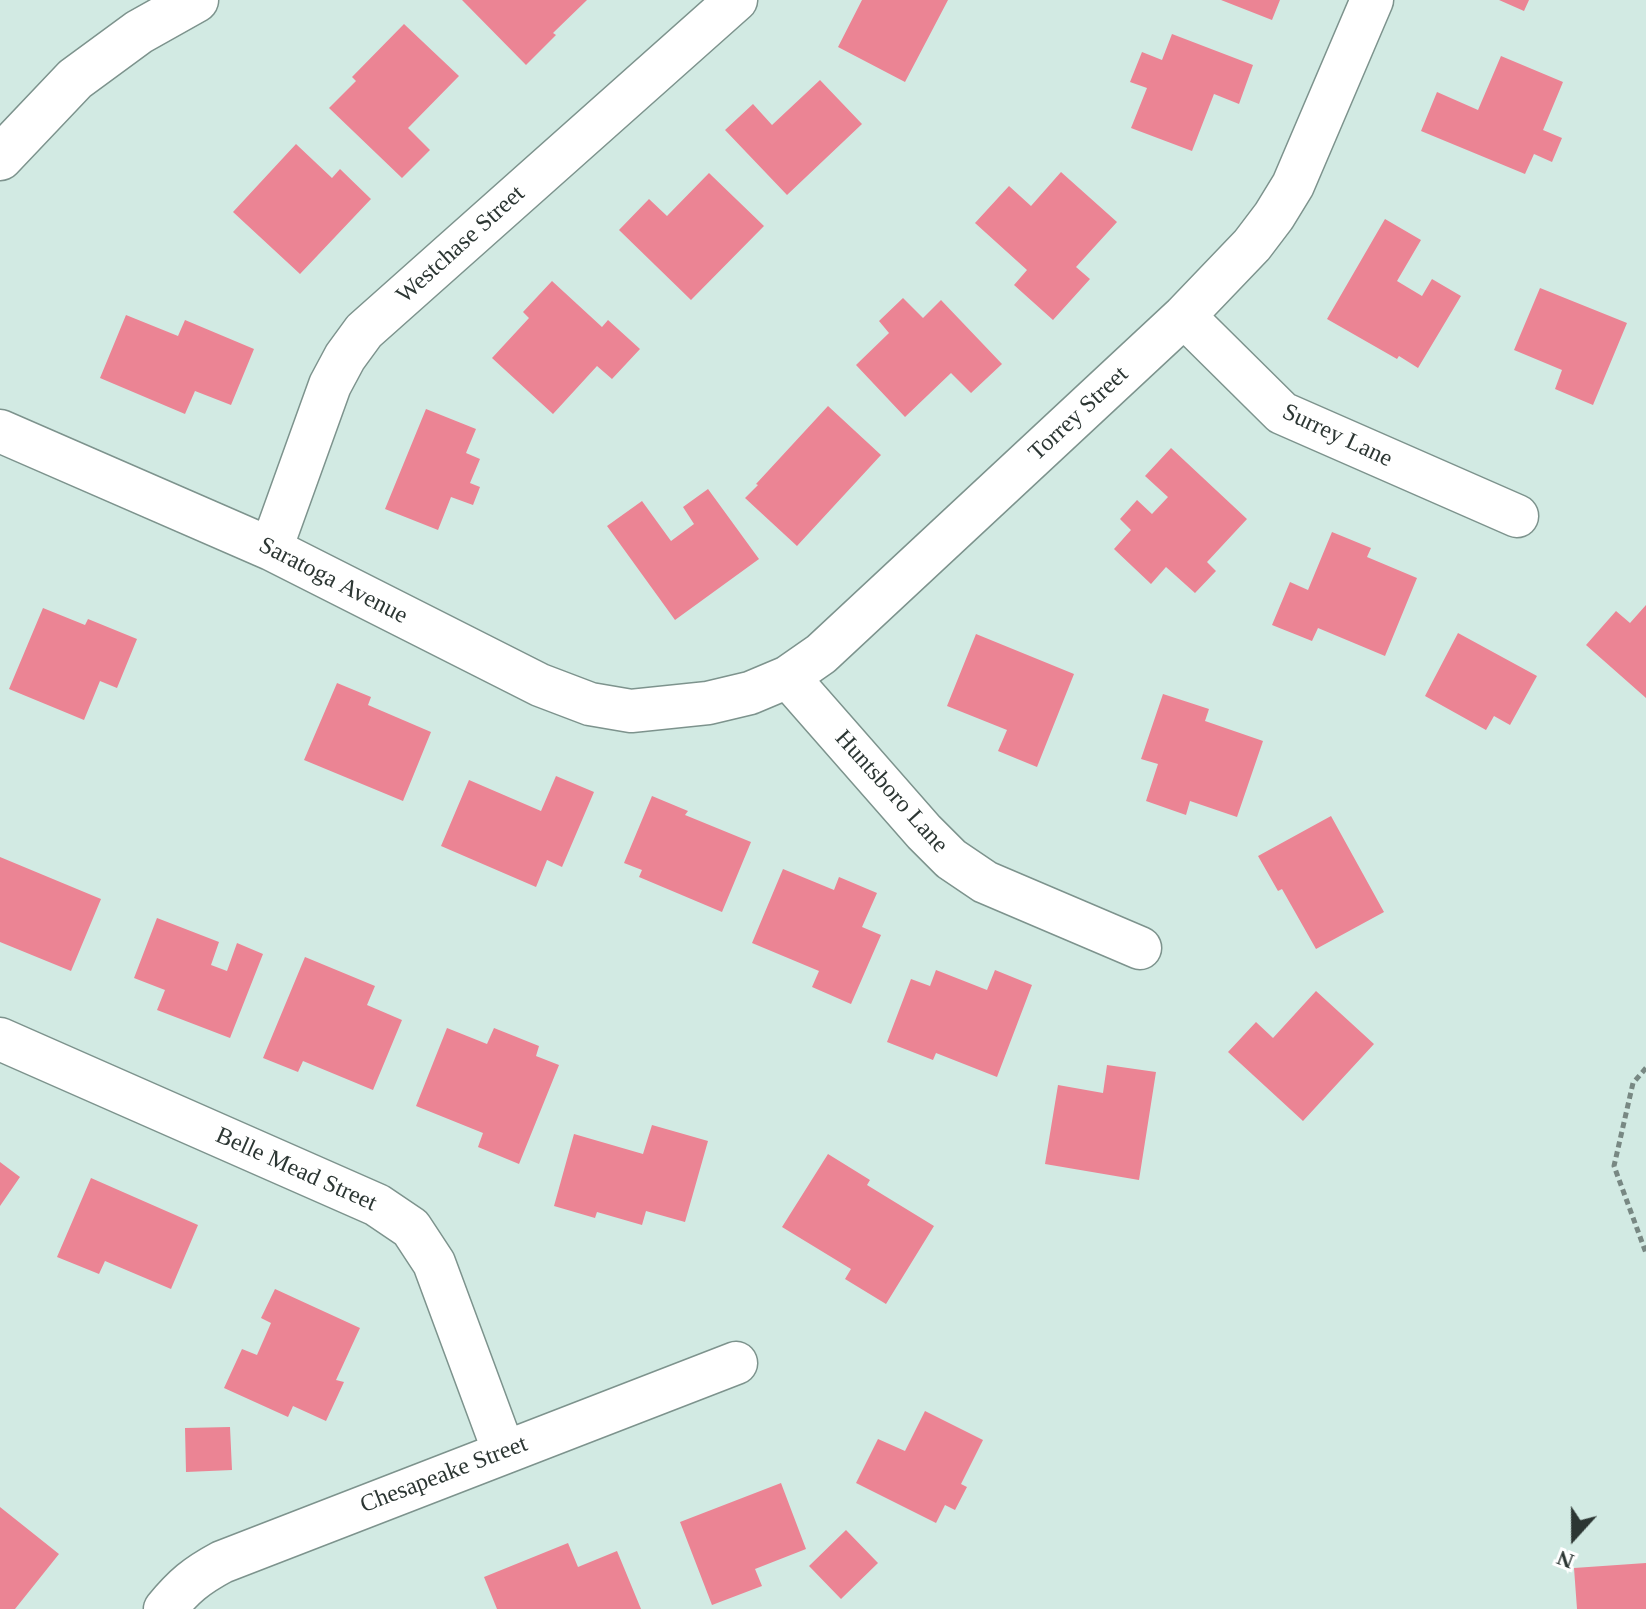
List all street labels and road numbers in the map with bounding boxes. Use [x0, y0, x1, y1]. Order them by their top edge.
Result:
street label: Westchase Street [391, 180, 531, 310]
street label: Torrey Street [1023, 361, 1135, 467]
street label: Surrey Lane [1277, 398, 1397, 474]
street label: Saratoga Avenue [254, 531, 412, 631]
street label: Huntsboro Lane [828, 725, 954, 859]
street label: Belle Mead Street [211, 1122, 381, 1218]
street label: Chesapeake Street [356, 1430, 532, 1520]

